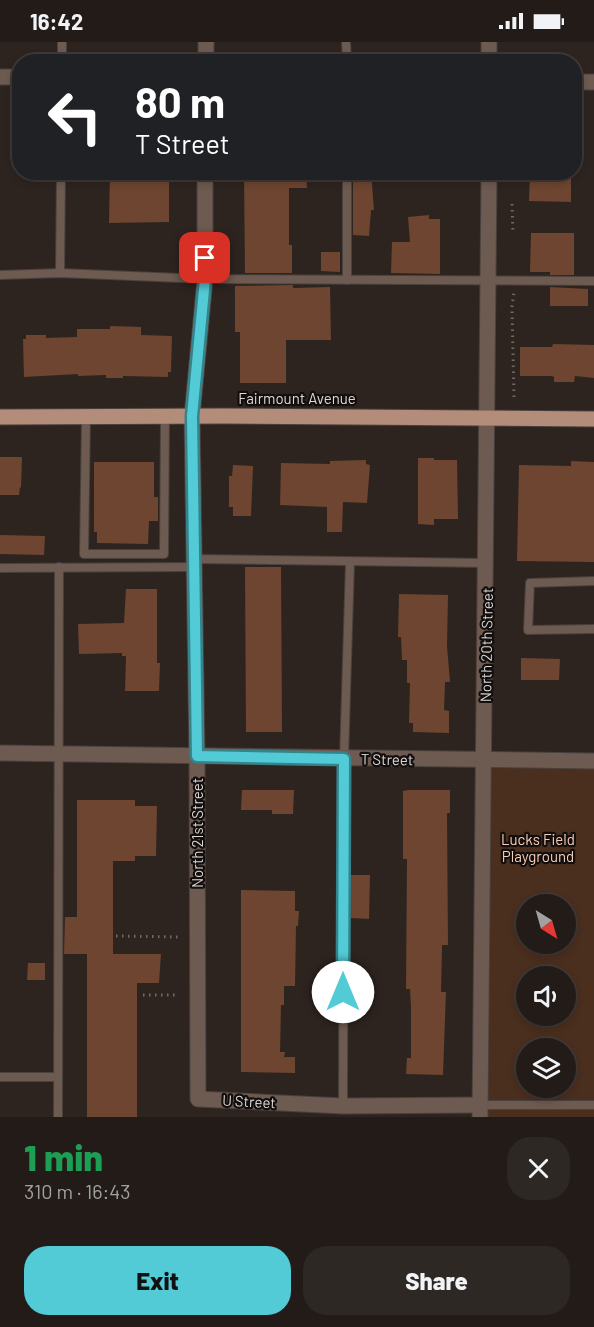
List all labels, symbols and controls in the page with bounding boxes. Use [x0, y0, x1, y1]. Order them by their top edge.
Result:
text: 16:42 [30, 8, 83, 34]
text: 80 m [135, 76, 225, 126]
icon: left [36, 78, 114, 156]
text: T Street [135, 127, 229, 159]
pin [179, 232, 230, 283]
icon: arrive [188, 241, 221, 274]
street label: Fairmount Avenue [238, 389, 356, 407]
street label: North 20th Street [476, 588, 496, 702]
street label: T Street [361, 750, 413, 768]
street label: North 21st Street [188, 778, 206, 888]
park label: Lucks Field Playground [501, 830, 575, 865]
north arrow [516, 894, 576, 954]
map controls [516, 894, 576, 1098]
position arrow [311, 960, 375, 1024]
button: sound [516, 966, 576, 1026]
button: layers [516, 1038, 576, 1098]
street label: U Street [222, 1091, 276, 1111]
text: 1 min [24, 1135, 103, 1178]
button: close [507, 1137, 570, 1200]
text: 310 m · 16:43 [24, 1179, 131, 1203]
button: Exit [24, 1246, 291, 1315]
button: Share [303, 1246, 570, 1315]

